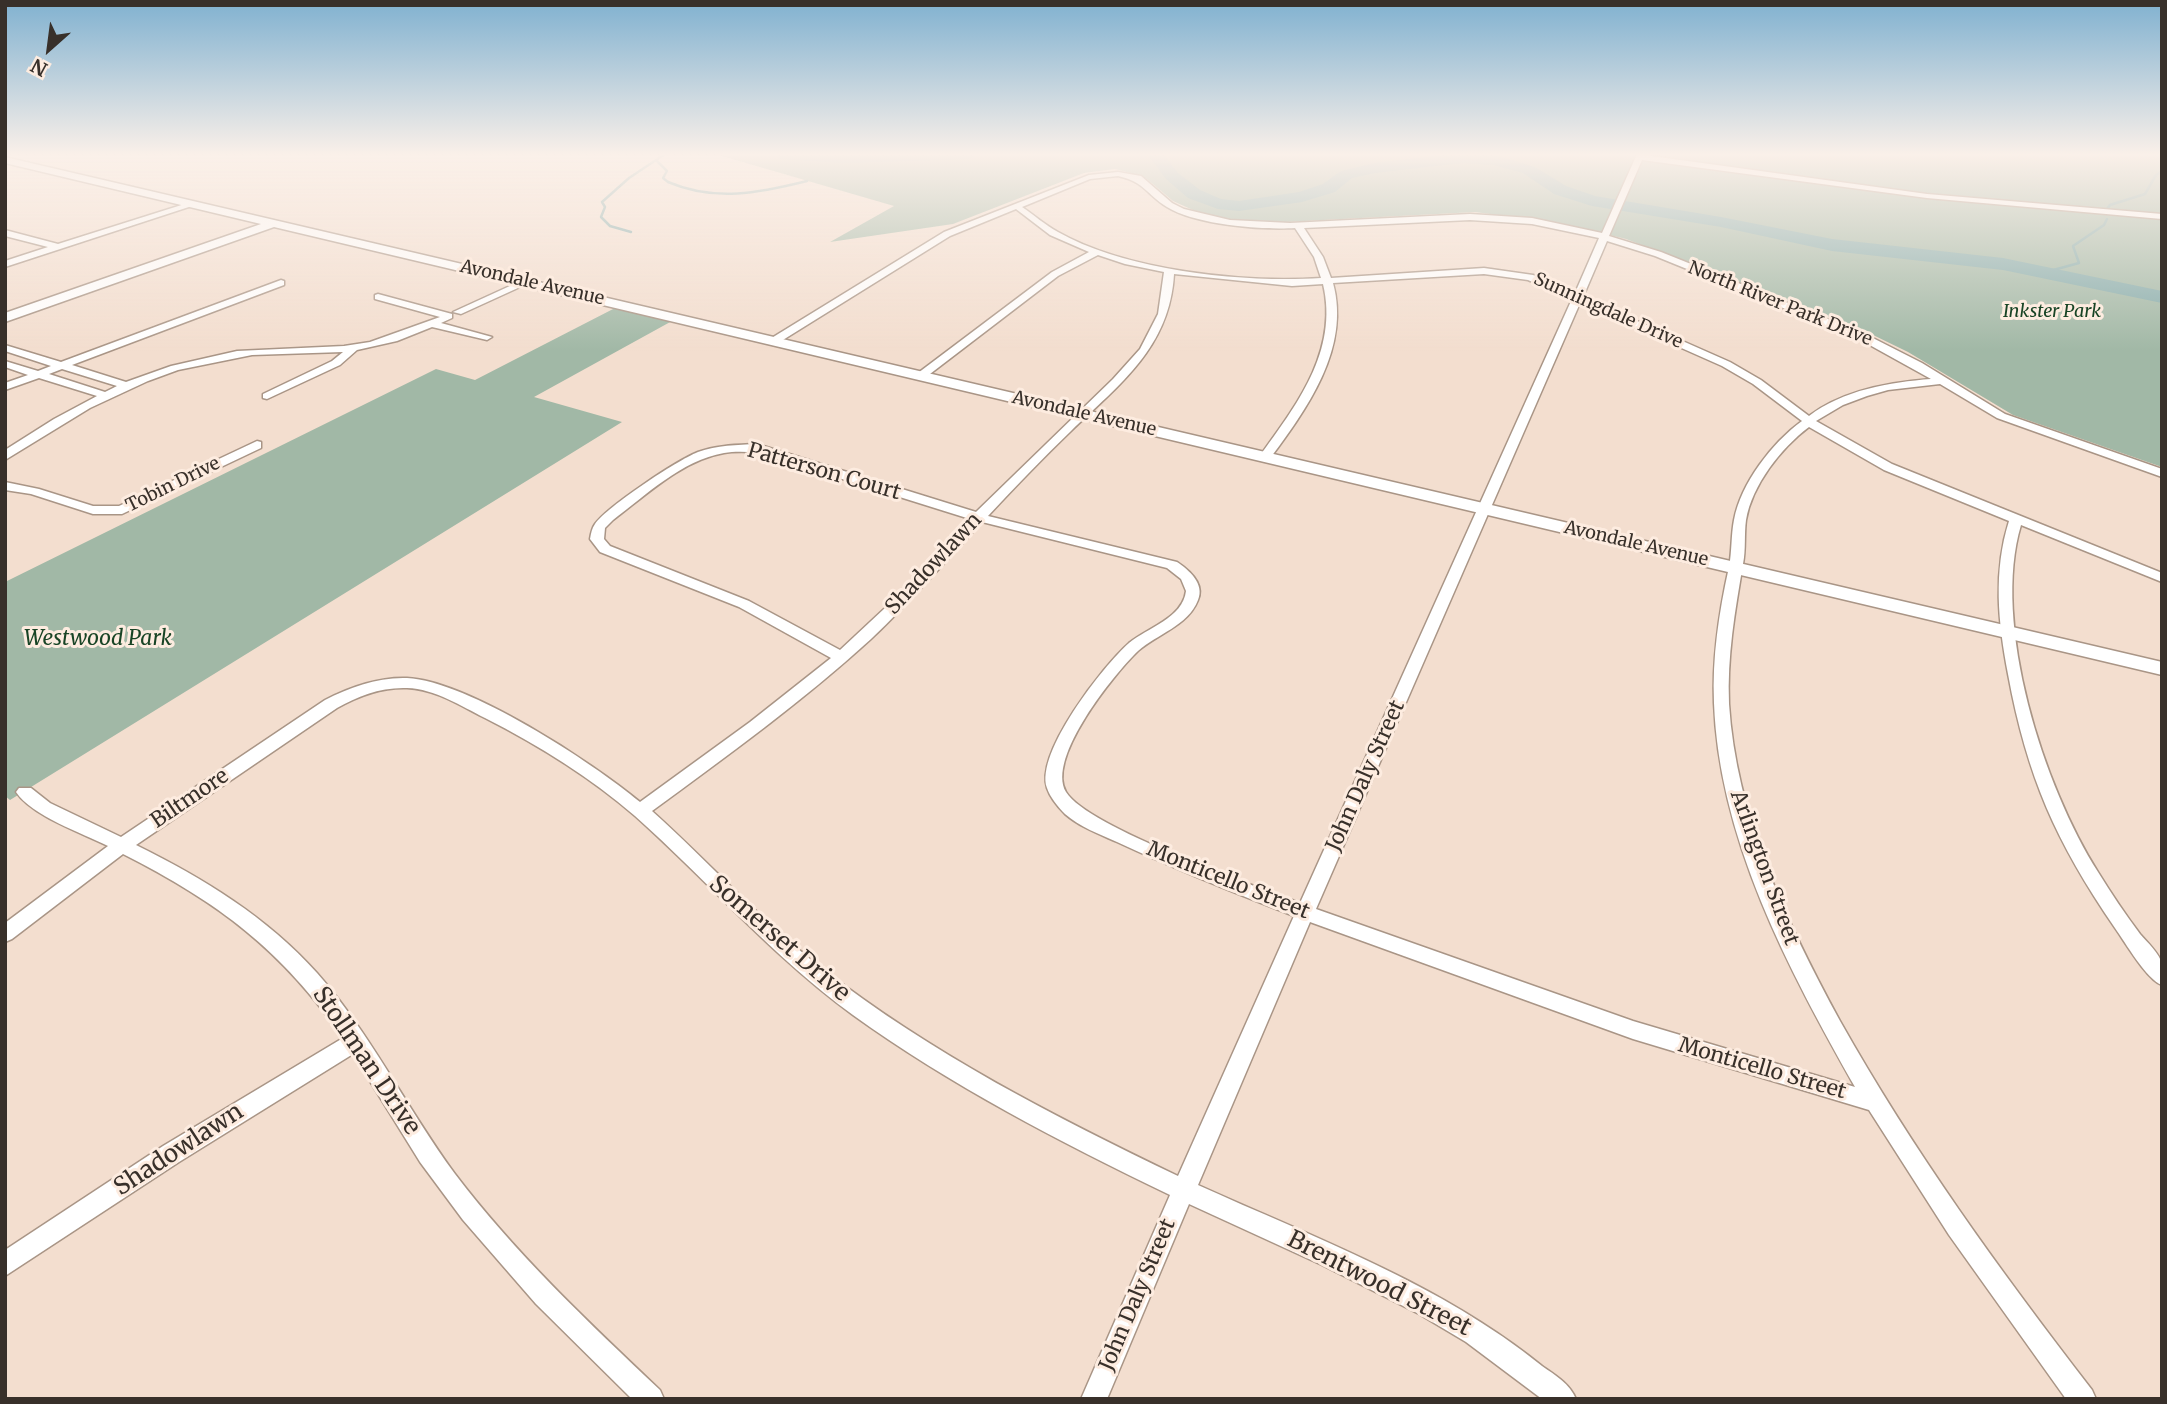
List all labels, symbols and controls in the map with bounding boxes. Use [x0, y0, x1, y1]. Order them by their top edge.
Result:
north arrow [14, 14, 84, 84]
text: N [27, 53, 51, 82]
street label: Avondale Avenue [458, 256, 606, 310]
street label: North River Park Drive [1685, 257, 1875, 351]
street label: Sunningdale Drive [1530, 268, 1686, 354]
park label: Inkster Park [2003, 301, 2101, 323]
street label: Avondale Avenue [1010, 387, 1158, 441]
street label: Patterson Court [744, 438, 904, 506]
street label: Tobin Drive [122, 453, 224, 517]
street label: Shadowlawn [881, 508, 987, 620]
street label: Avondale Avenue [1562, 517, 1710, 571]
park label: Westwood Park [24, 626, 172, 652]
street label: John Daly Street [1321, 697, 1411, 855]
street label: Biltmore [146, 764, 234, 834]
street label: Arlington Street [1724, 787, 1804, 949]
street label: Monticello Street [1143, 837, 1313, 925]
street label: Somerset Drive [703, 870, 855, 1008]
street label: Stollman Drive [306, 982, 426, 1140]
street label: Monticello Street [1675, 1033, 1849, 1105]
street label: Shadowlawn [109, 1098, 249, 1202]
street label: John Daly Street [1095, 1215, 1181, 1375]
street label: Brentwood Street [1282, 1225, 1476, 1343]

